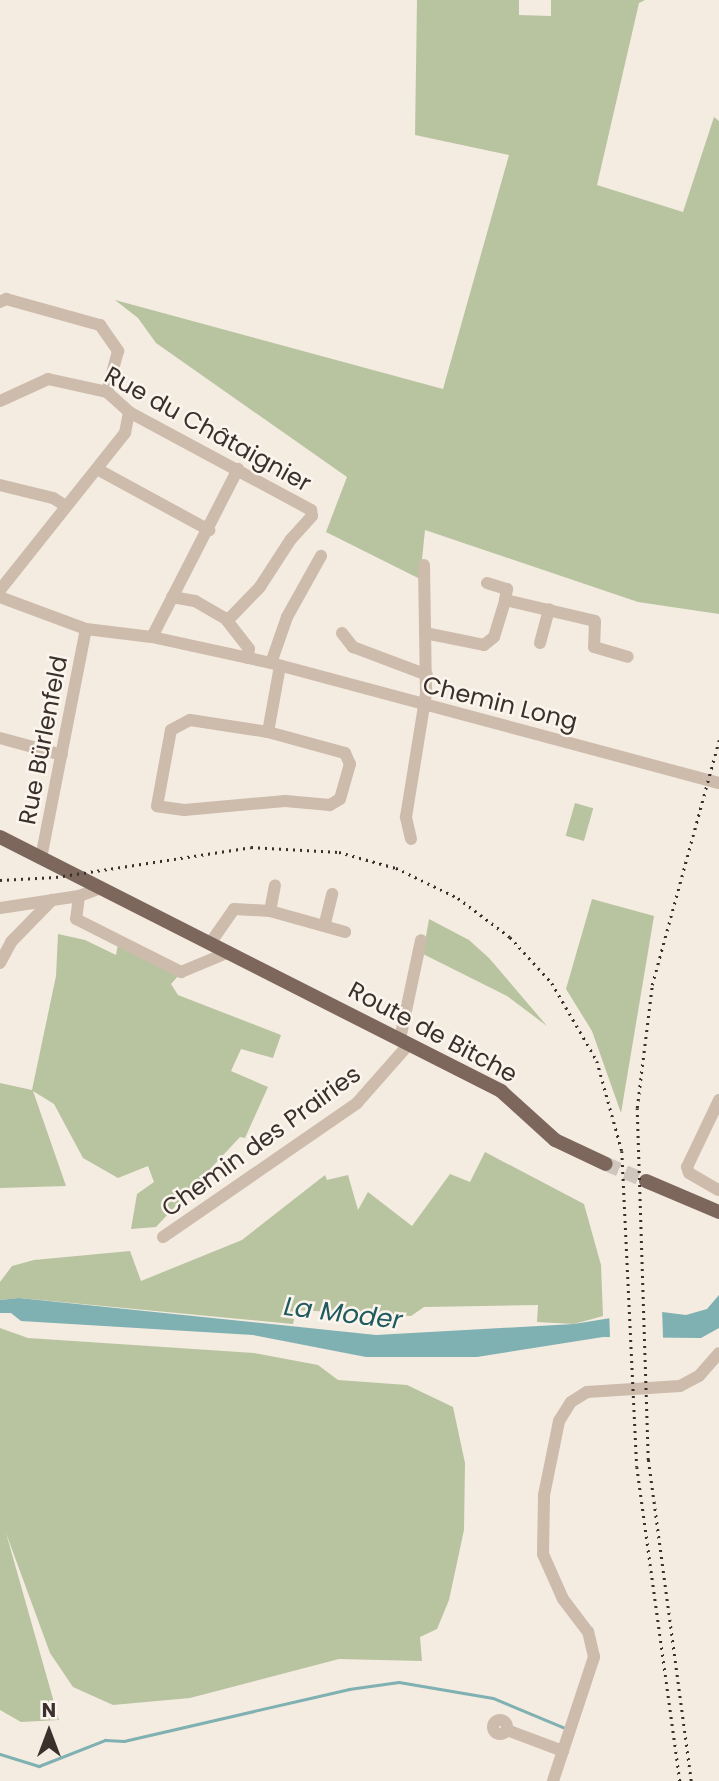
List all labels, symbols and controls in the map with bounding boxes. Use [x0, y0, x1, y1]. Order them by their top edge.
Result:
street label: Rue du Châtaignier [100, 360, 316, 498]
street label: Rue Bürlenfeld [13, 653, 73, 827]
street label: Chemin Long [420, 670, 580, 736]
street label: Route de Bitche [344, 975, 522, 1089]
street label: Chemin des Prairies [156, 1059, 366, 1223]
water label: La Moder [282, 1291, 404, 1337]
north arrow [14, 1697, 84, 1767]
text: N [42, 1697, 56, 1724]

